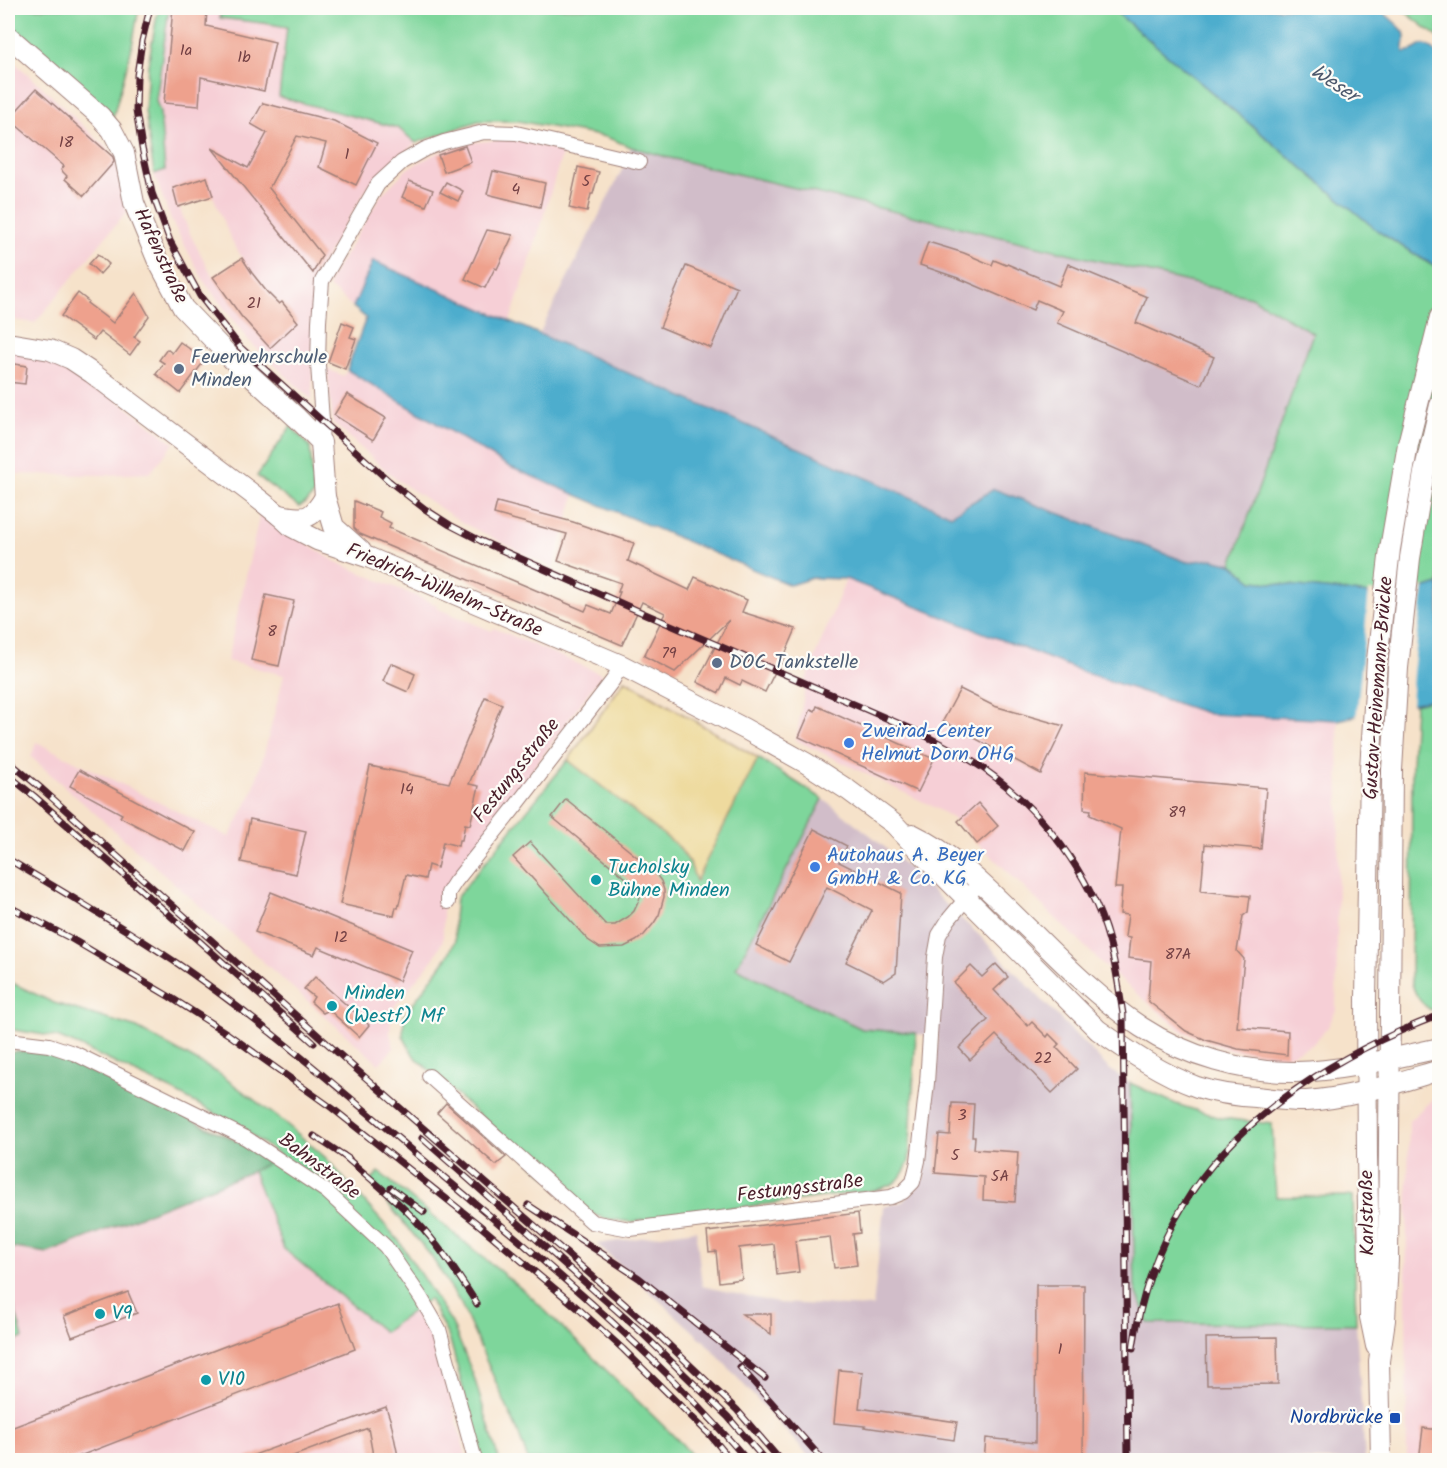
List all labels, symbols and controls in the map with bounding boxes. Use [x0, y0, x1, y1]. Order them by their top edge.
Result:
house number: 1a [180, 38, 192, 63]
house number: 1b [237, 45, 251, 70]
water label: Weser [1304, 56, 1368, 114]
house number: 18 [59, 130, 74, 155]
house number: 1 [344, 142, 350, 167]
house number: 5 [582, 169, 592, 194]
house number: 4 [512, 177, 521, 202]
street label: Hafenstraße [124, 203, 196, 309]
house number: 21 [247, 291, 261, 316]
place label: Feuerwehrschule Minden [191, 342, 327, 397]
marker: Feuerwehrschule Minden [172, 362, 186, 376]
street label: Friedrich-Wilhelm-Straße [341, 535, 547, 647]
street label: Gustav-Heinemann-Brücke [1355, 575, 1403, 801]
house number: 8 [267, 619, 277, 644]
house number: 79 [661, 641, 677, 666]
place label: DOC Tankstelle [729, 647, 858, 679]
marker: DOC Tankstelle [710, 656, 724, 670]
street label: Festungsstraße [465, 711, 569, 831]
place label: Zweirad-Center Helmut Dorn OHG [861, 716, 1015, 771]
marker: Zweirad-Center Helmut Dorn OHG [842, 736, 856, 750]
house number: 14 [400, 777, 414, 802]
house number: 89 [1168, 800, 1186, 825]
place label: Autohaus A. Beyer GmbH & Co. KG [827, 840, 985, 895]
place label: Tucholsky Bühne Minden [608, 852, 730, 907]
marker: Autohaus A. Beyer GmbH & Co. KG [808, 860, 822, 874]
marker: Tucholsky Bühne Minden [589, 873, 603, 887]
house number: 12 [334, 925, 348, 950]
house number: 87A [1165, 942, 1192, 967]
place label: Minden (Westf) Mf [344, 978, 446, 1033]
marker: Minden (Westf) Mf [325, 999, 339, 1013]
house number: 22 [1034, 1046, 1052, 1071]
house number: 3 [957, 1103, 967, 1128]
street label: Bahnstraße [271, 1125, 367, 1209]
house number: 5 [951, 1143, 961, 1168]
house number: 5A [991, 1164, 1009, 1189]
street label: Festungsstraße [735, 1165, 865, 1213]
street label: Karlstraße [1351, 1170, 1385, 1256]
place label: V9 [112, 1298, 133, 1330]
marker: V9 [93, 1307, 107, 1321]
house number: 1 [1057, 1337, 1063, 1362]
place label: V10 [218, 1364, 245, 1396]
marker: V10 [199, 1373, 213, 1387]
place label: Nordbrücke [1290, 1402, 1383, 1434]
marker: Nordbrücke [1388, 1411, 1402, 1425]

